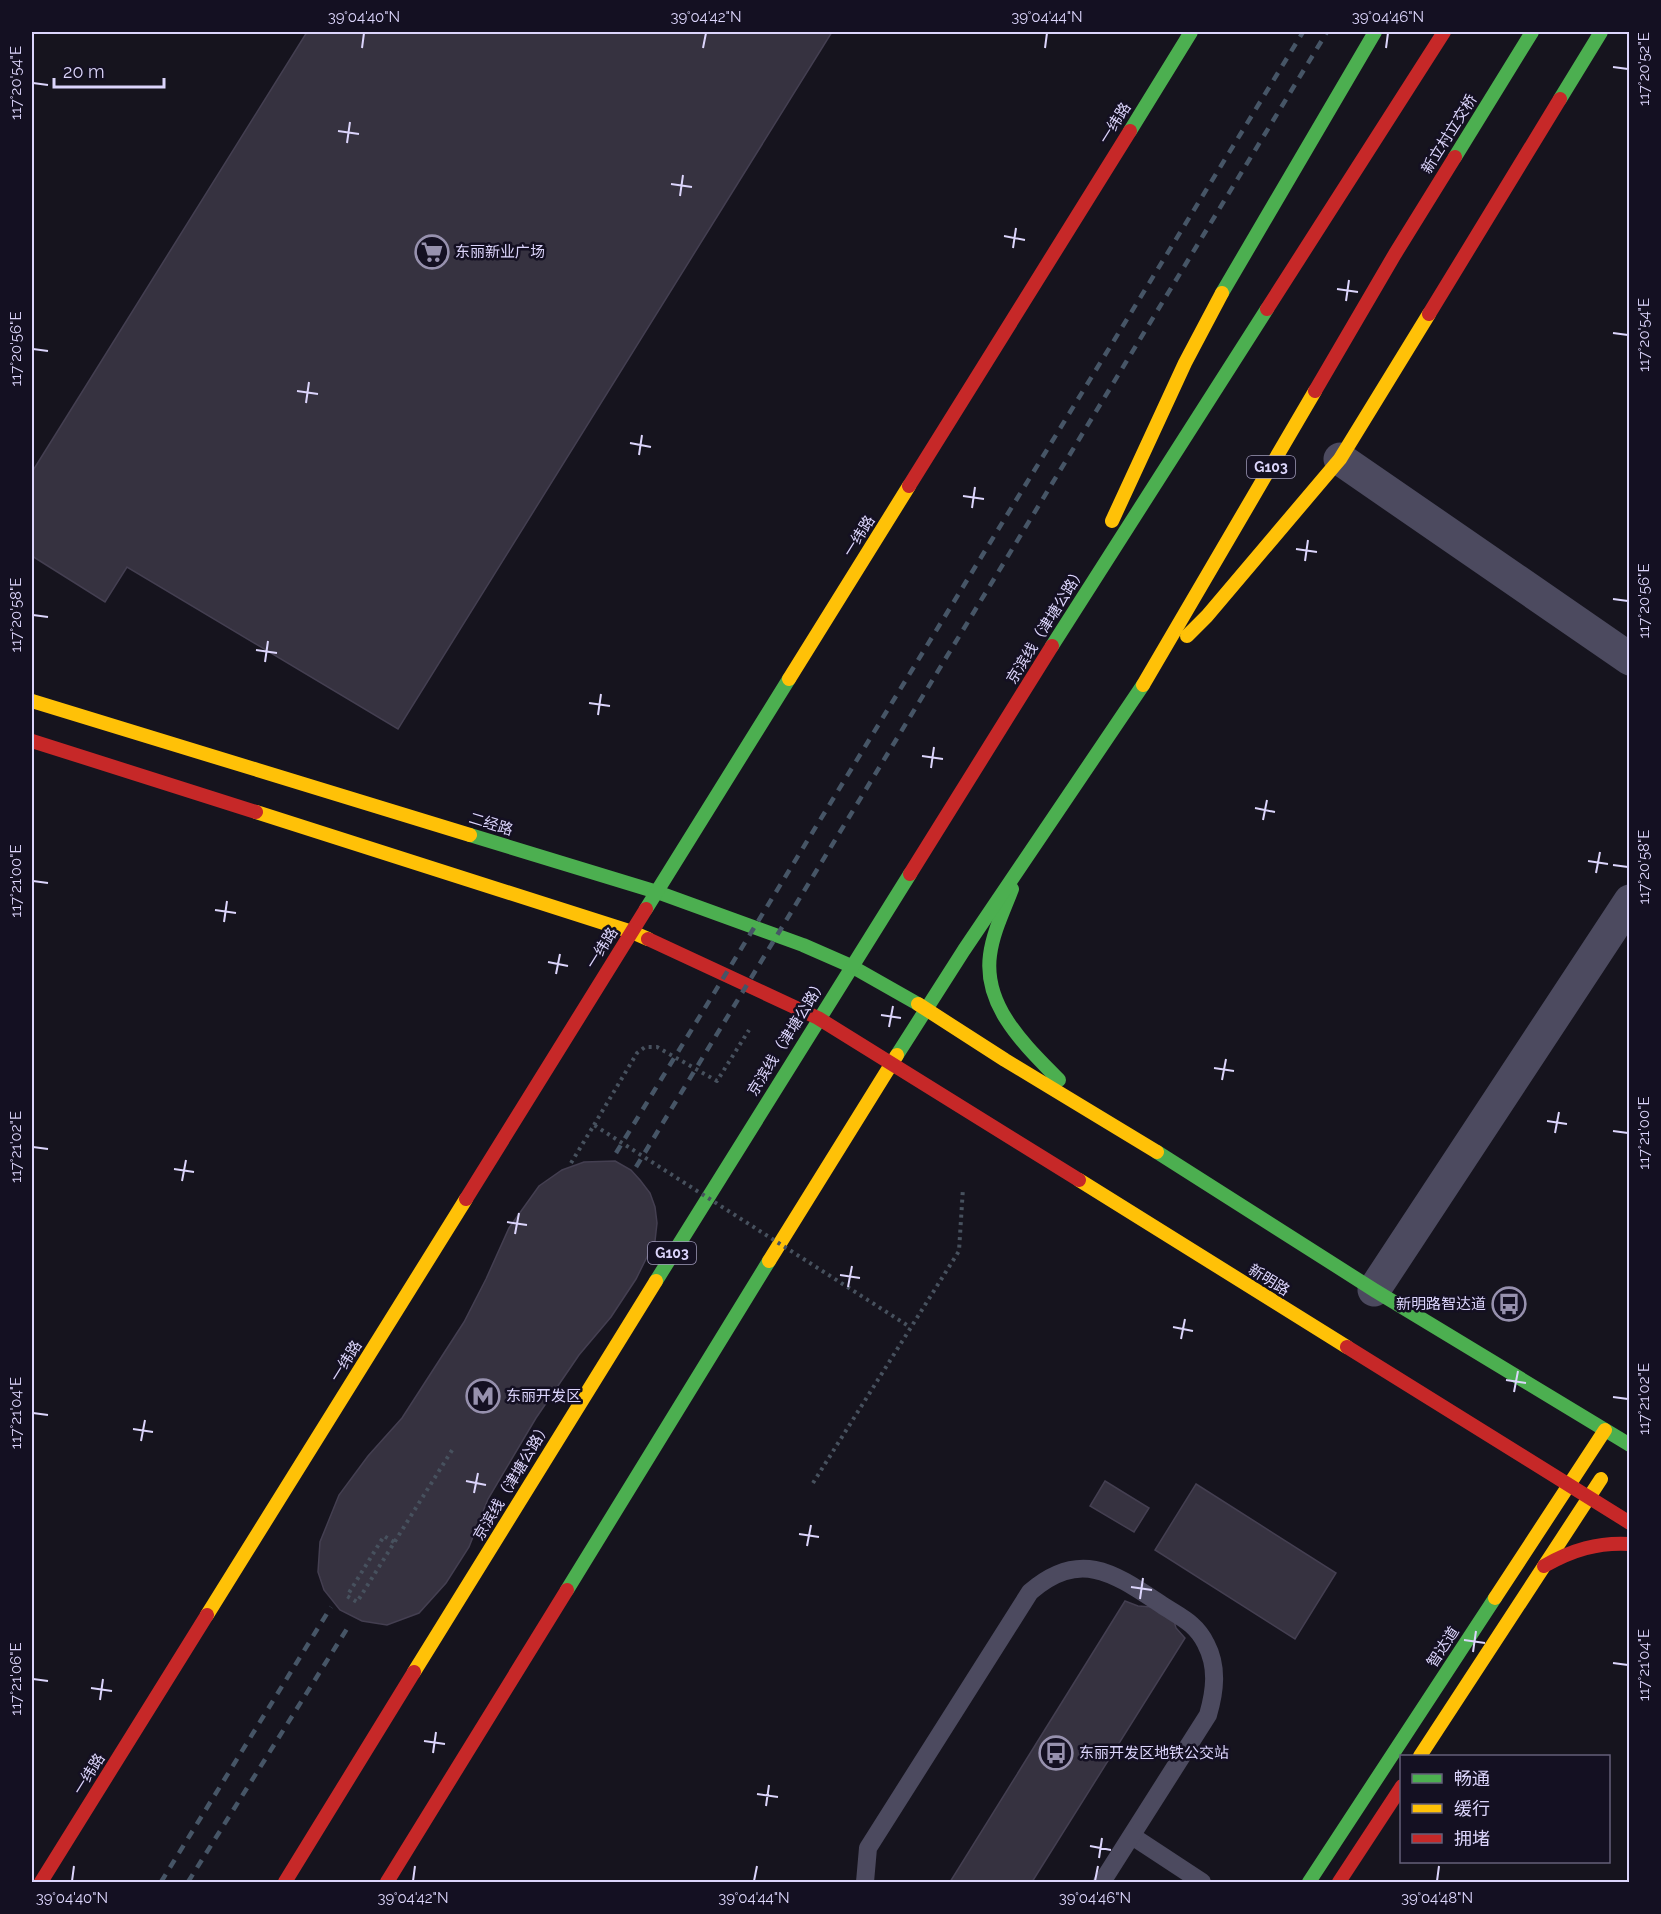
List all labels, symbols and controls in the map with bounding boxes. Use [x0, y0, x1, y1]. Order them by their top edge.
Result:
text: 39°04'40"N [328, 8, 400, 26]
text: 39°04'42"N [670, 8, 742, 26]
text: 39°04'44"N [1011, 8, 1083, 26]
text: 39°04'46"N [1352, 8, 1424, 26]
text: 117°20'52"E [1635, 32, 1653, 106]
text: 117°20'54"E [7, 46, 25, 120]
scale bar [54, 51, 164, 89]
text: 20 m [63, 61, 105, 82]
street label: 新立村立交桥 [1418, 91, 1480, 177]
street label: 一纬路 [1095, 99, 1135, 147]
supermarket icon: 东丽新业广场 [414, 234, 450, 270]
place label: 东丽新业广场 [455, 243, 545, 261]
text: 117°20'54"E [1635, 298, 1653, 372]
text: 117°20'56"E [7, 311, 25, 387]
road number: G103 [1247, 456, 1295, 478]
street label: 一纬路 [839, 512, 879, 560]
street label: 京滨线（津塘公路） [1003, 563, 1089, 687]
text: 117°20'56"E [1635, 563, 1653, 639]
text: 117°20'58"E [7, 578, 25, 652]
street label: 二经路 [467, 809, 515, 839]
text: 117°20'58"E [1635, 830, 1653, 904]
text: 117°21'00"E [7, 844, 25, 918]
street label: 一纬路 [582, 924, 622, 972]
street label: 京滨线（津塘公路） [744, 975, 830, 1099]
text: 117°21'00"E [1635, 1096, 1653, 1170]
text: 117°21'02"E [7, 1111, 25, 1183]
road number: G103 [648, 1242, 696, 1264]
street label: 新明路 [1245, 1260, 1293, 1300]
bus stop icon: 新明路智达道 [1491, 1286, 1527, 1322]
place label: 新明路智达道 [1396, 1295, 1486, 1313]
street label: 一纬路 [326, 1337, 366, 1385]
text: 117°21'02"E [1635, 1363, 1653, 1435]
text: 117°21'04"E [7, 1377, 25, 1449]
metro station icon: 东丽开发区 [465, 1378, 501, 1414]
place label: 东丽开发区 [506, 1387, 581, 1405]
street label: 京滨线（津塘公路） [470, 1418, 554, 1544]
street label: 智达道 [1423, 1623, 1463, 1671]
text: 117°21'04"E [1635, 1629, 1653, 1701]
text: 117°21'06"E [7, 1642, 25, 1716]
bus stop icon: 东丽开发区地铁公交站 [1038, 1735, 1074, 1771]
place label: 东丽开发区地铁公交站 [1079, 1744, 1229, 1762]
street label: 一纬路 [69, 1750, 109, 1798]
legend [1400, 1755, 1610, 1863]
text: 畅通 [1454, 1768, 1490, 1789]
text: 缓行 [1454, 1798, 1490, 1819]
text: 拥堵 [1454, 1828, 1490, 1849]
text: 39°04'40"N [36, 1889, 108, 1907]
text: 39°04'42"N [377, 1889, 449, 1907]
text: 39°04'44"N [718, 1889, 790, 1907]
text: 39°04'46"N [1059, 1889, 1131, 1907]
text: 39°04'48"N [1401, 1889, 1473, 1907]

